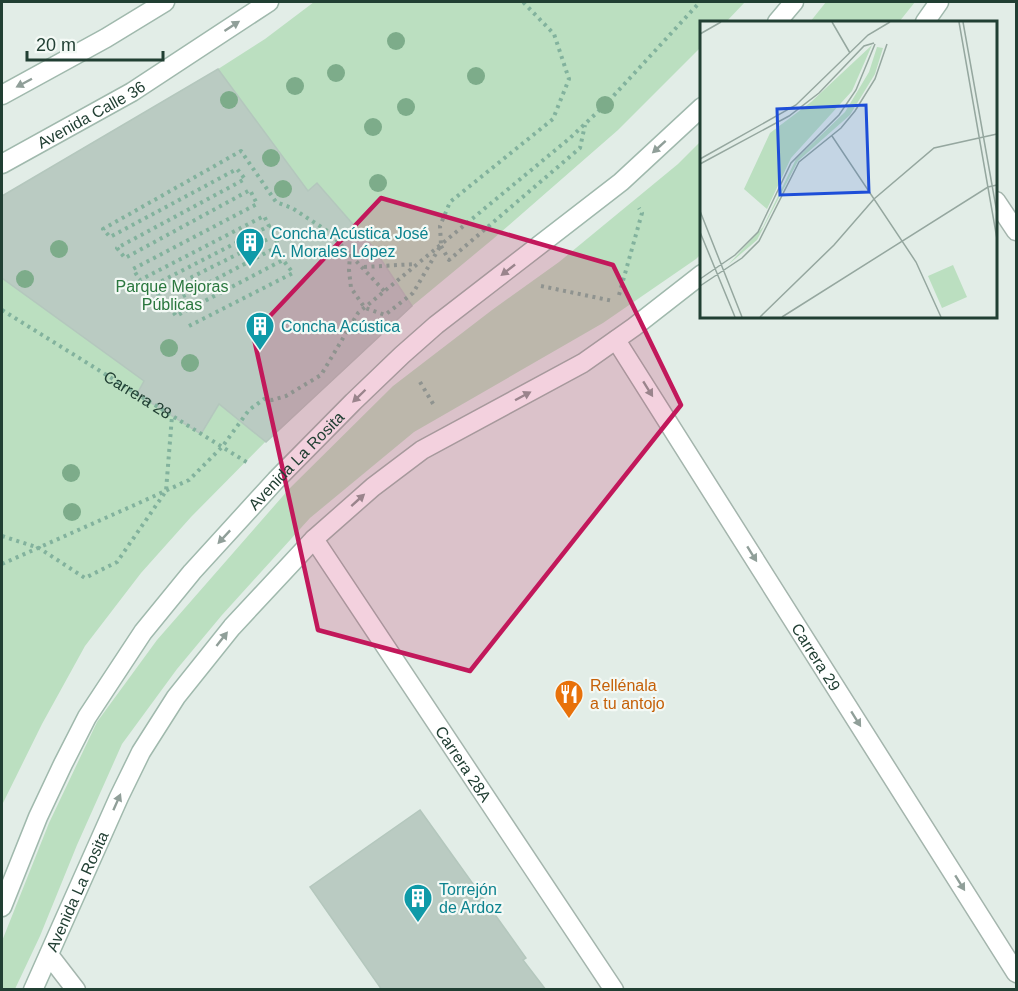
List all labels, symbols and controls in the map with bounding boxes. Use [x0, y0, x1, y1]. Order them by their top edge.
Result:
one-way arrow [224, 21, 240, 32]
inset map [700, 21, 997, 318]
scale bar [27, 24, 164, 62]
text: 20 m [36, 35, 76, 55]
street label: Avenida Calle 36 [34, 77, 148, 151]
one-way arrow [15, 78, 32, 88]
one-way arrow [652, 140, 667, 153]
place label: Concha Acústica José A. Morales López [271, 225, 429, 260]
building icon: Concha Acústica José A. Morales López [234, 226, 266, 268]
one-way arrow [500, 263, 515, 275]
park label: Parque Mejoras Públicas [116, 278, 228, 313]
building icon: Concha Acústica [244, 310, 276, 352]
place label: Concha Acústica [281, 318, 400, 335]
street label: Carrera 28 [101, 367, 175, 422]
one-way arrow [642, 381, 653, 397]
one-way arrow [352, 389, 367, 403]
one-way arrow [514, 391, 531, 401]
street label: Avenida La Rosita [245, 408, 347, 513]
one-way arrow [350, 494, 365, 507]
one-way arrow [218, 529, 231, 544]
one-way arrow [746, 546, 757, 562]
street label: Carrera 29 [789, 620, 844, 694]
one-way arrow [216, 631, 229, 647]
place label: Rellénala a tu antojo [590, 677, 665, 712]
restaurant icon: Rellénala a tu antojo [553, 678, 585, 720]
one-way arrow [850, 710, 862, 726]
street label: Carrera 28A [432, 723, 495, 805]
one-way arrow [112, 793, 122, 811]
street label: Avenida La Rosita [43, 829, 111, 954]
one-way arrow [955, 875, 966, 892]
place label: Torrejón de Ardoz [439, 881, 502, 916]
building icon: Torrejón de Ardoz [402, 882, 434, 924]

